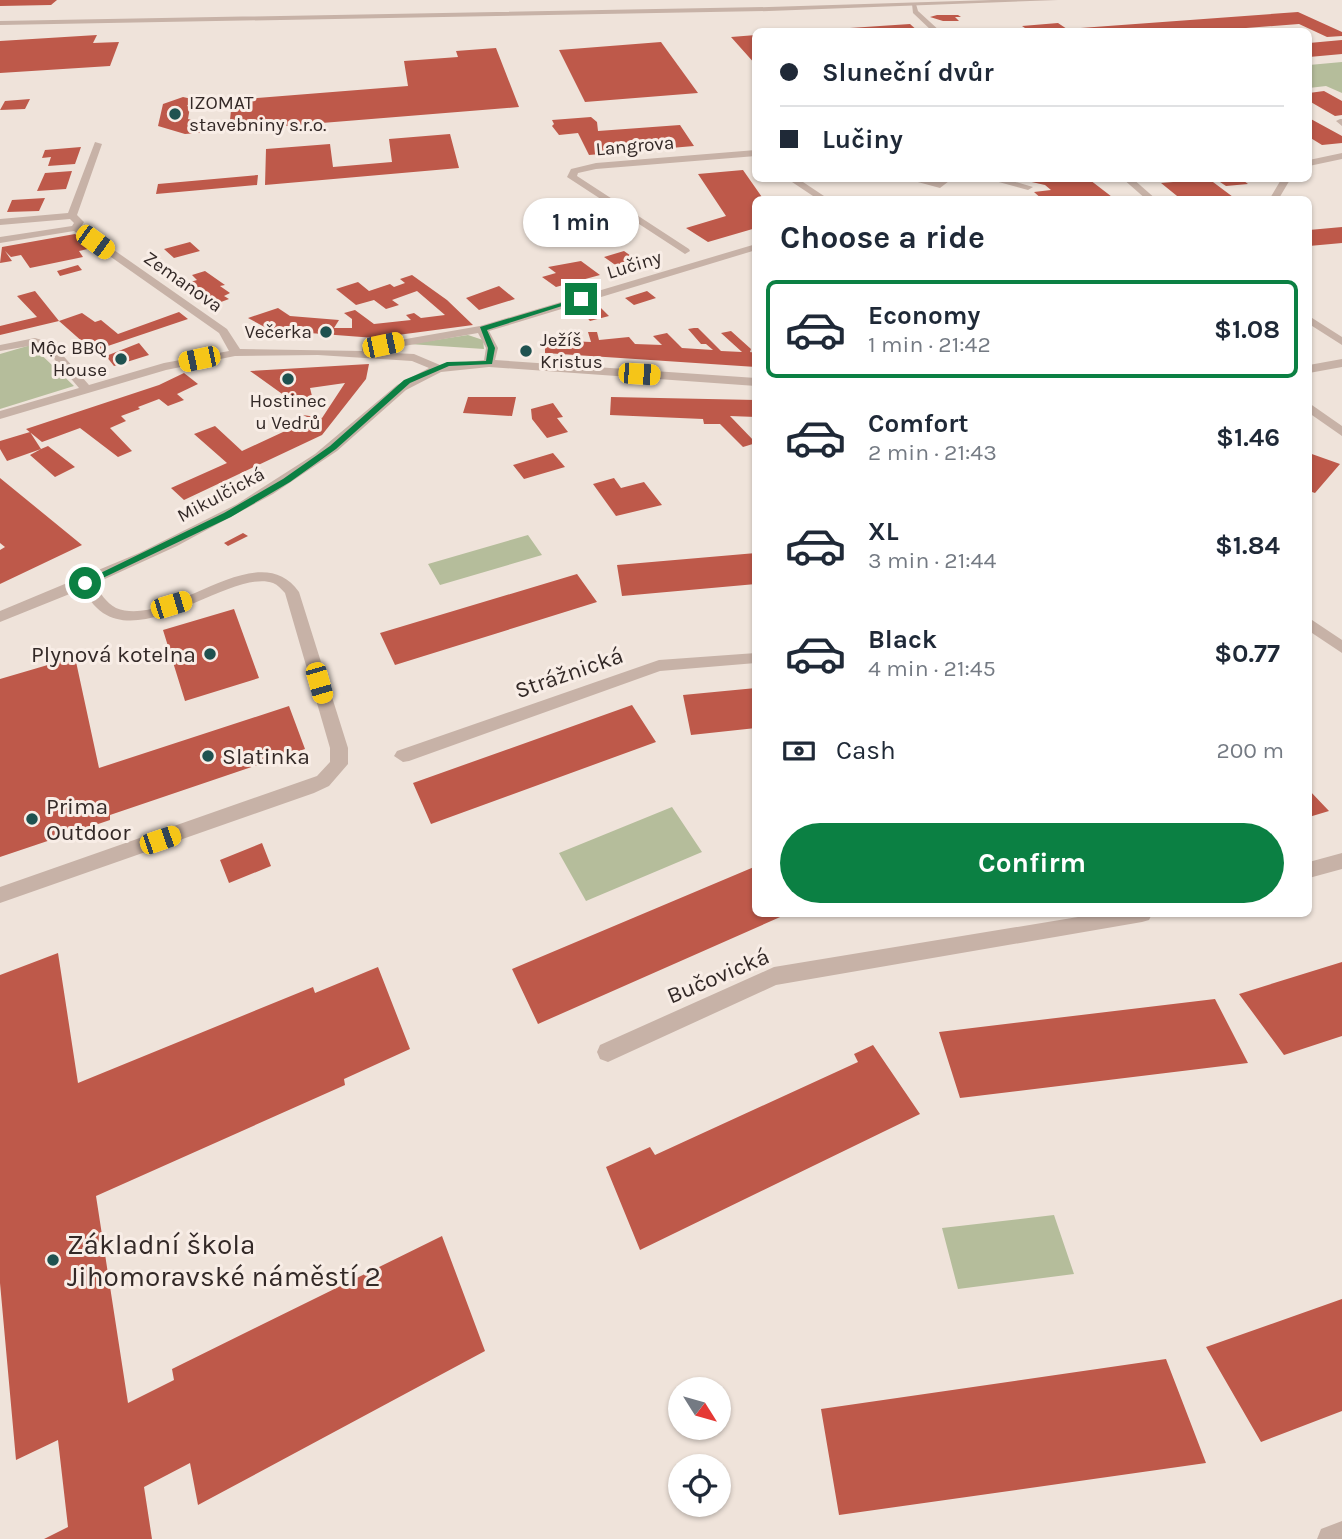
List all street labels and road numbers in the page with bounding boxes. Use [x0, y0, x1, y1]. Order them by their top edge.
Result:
street label: Langrova [595, 132, 675, 160]
street label: Lučiny [604, 246, 664, 284]
street label: Zemanova [139, 247, 227, 317]
street label: Mikulčická [174, 463, 268, 527]
street label: Strážnická [511, 642, 627, 704]
street label: Bučovická [663, 942, 773, 1010]

